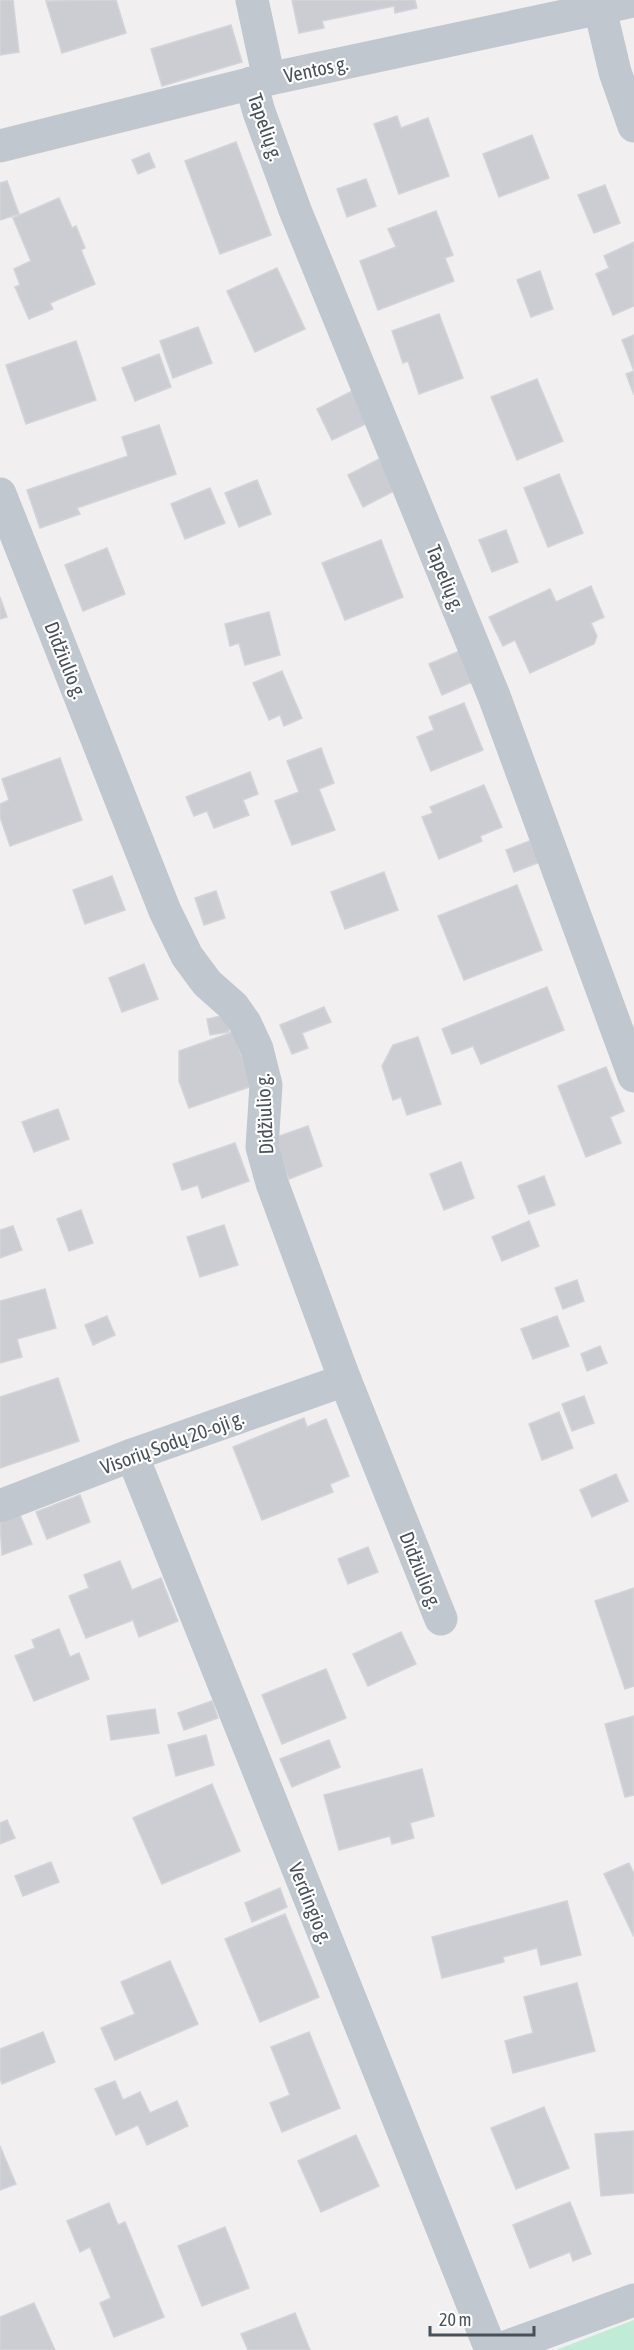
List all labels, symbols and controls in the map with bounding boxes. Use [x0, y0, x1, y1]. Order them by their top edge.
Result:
street label: Ventos g. [282, 51, 350, 87]
street label: Tapelių g. [244, 90, 288, 164]
street label: Tapelių g. [422, 541, 470, 615]
street label: Didžiulio g. [40, 618, 92, 702]
street label: Didžiulio g. [250, 1073, 278, 1155]
street label: Visorių Sodų 20-oji g. [97, 1405, 247, 1479]
street label: Didžiulio g. [395, 1528, 447, 1612]
street label: Verdingio g. [284, 1859, 338, 1947]
scale bar [430, 2299, 534, 2337]
text: 20 m [439, 2309, 471, 2330]

